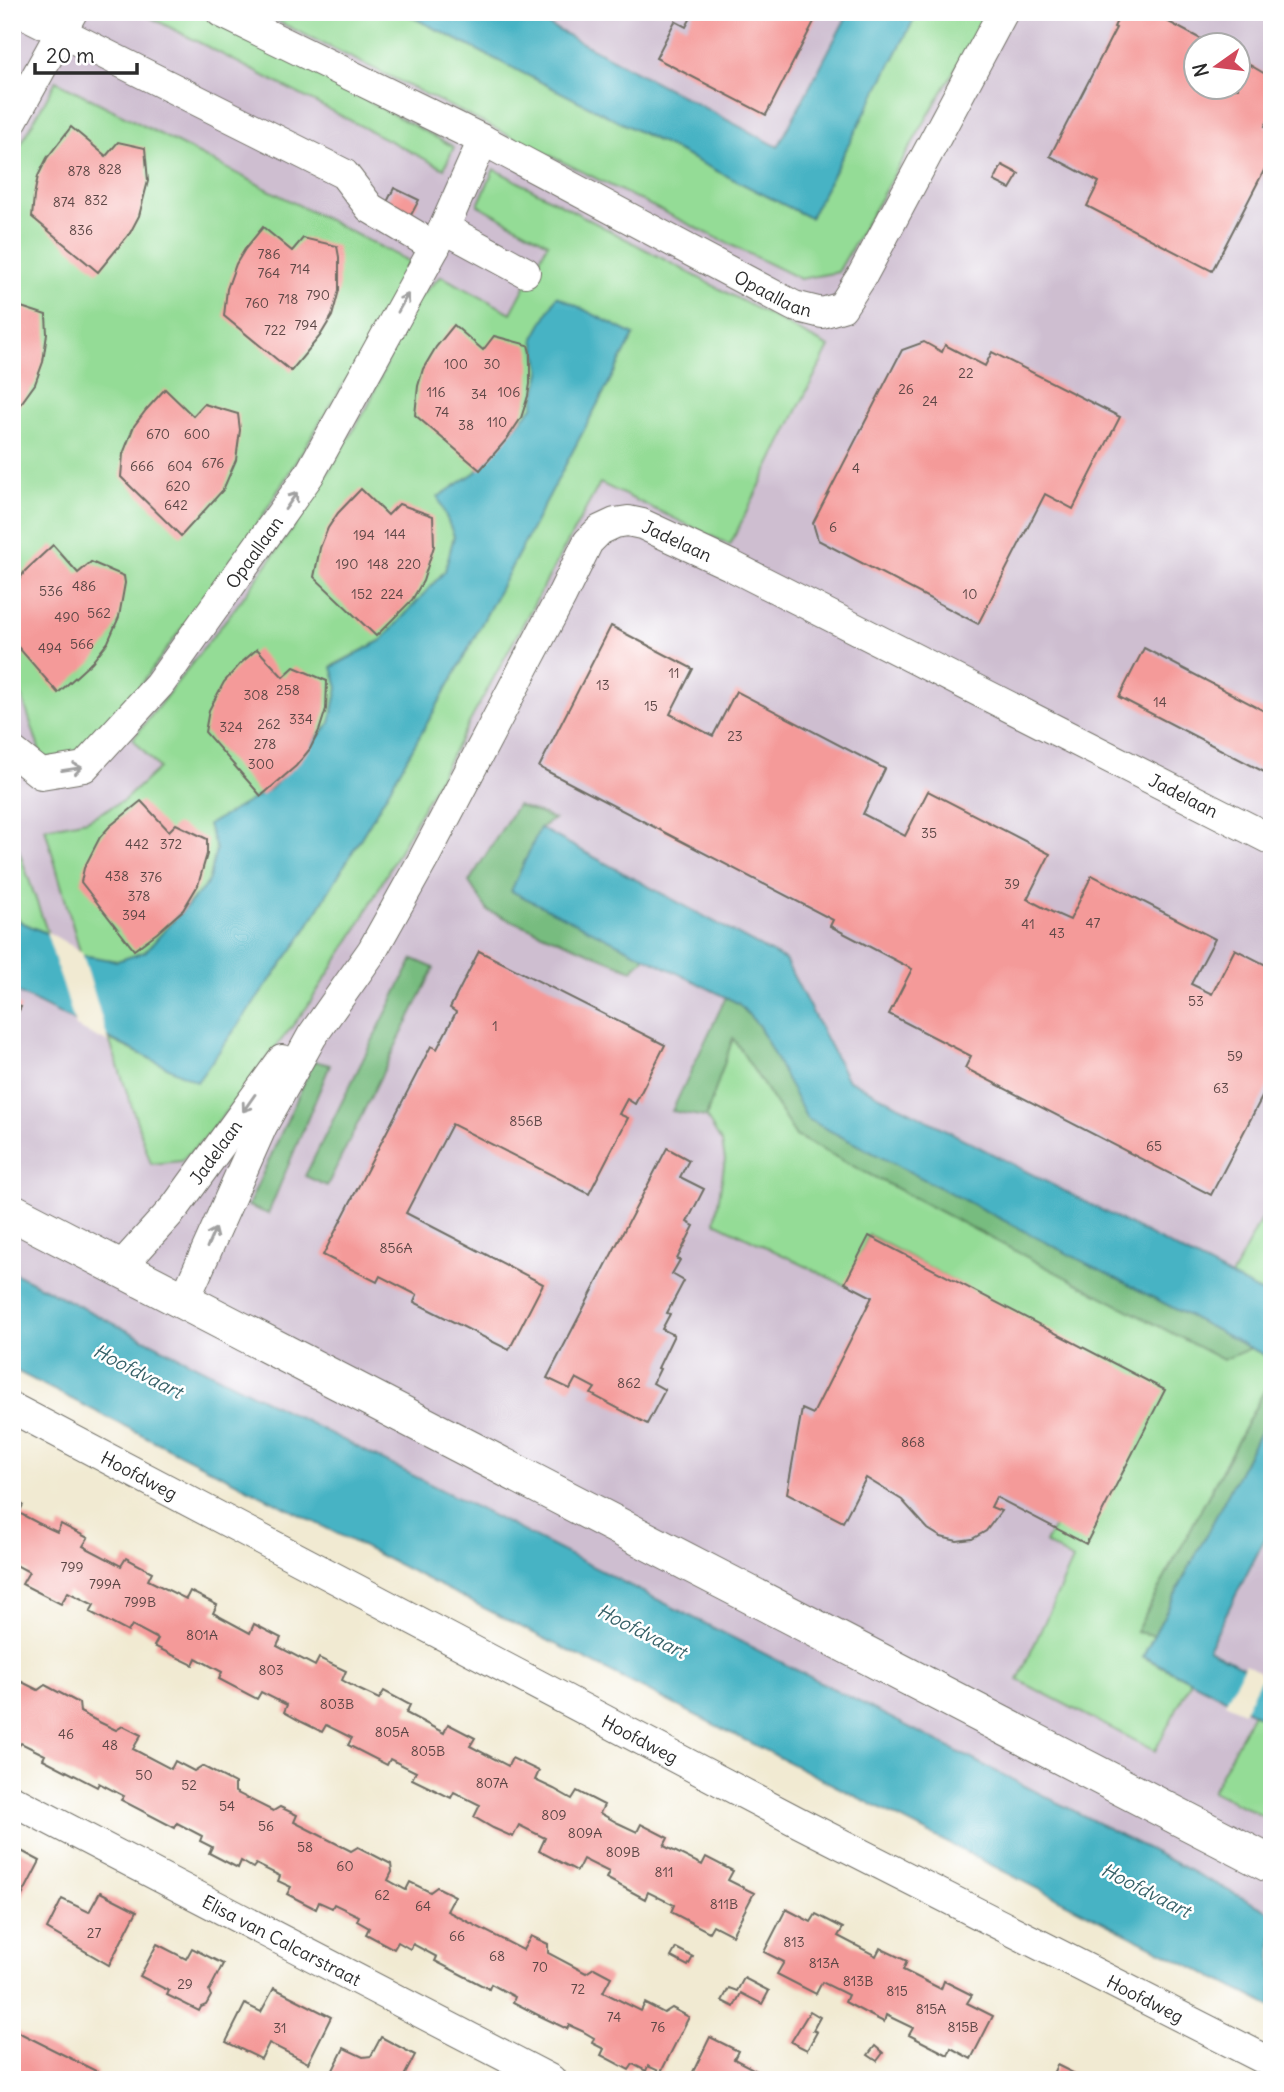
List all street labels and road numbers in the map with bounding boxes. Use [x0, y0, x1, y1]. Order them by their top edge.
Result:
street label: Opaallaan [730, 265, 814, 321]
street label: Opaallaan [220, 511, 288, 593]
street label: Jadelaan [639, 514, 716, 567]
street label: Jadelaan [1145, 768, 1222, 822]
street label: Jadelaan [184, 1115, 247, 1189]
street label: Hoofdweg [97, 1446, 182, 1505]
street label: Hoofdweg [598, 1709, 682, 1768]
street label: Elisa van Calcarstraat [198, 1889, 365, 1991]
street label: Hoofdweg [1103, 1969, 1188, 2028]

